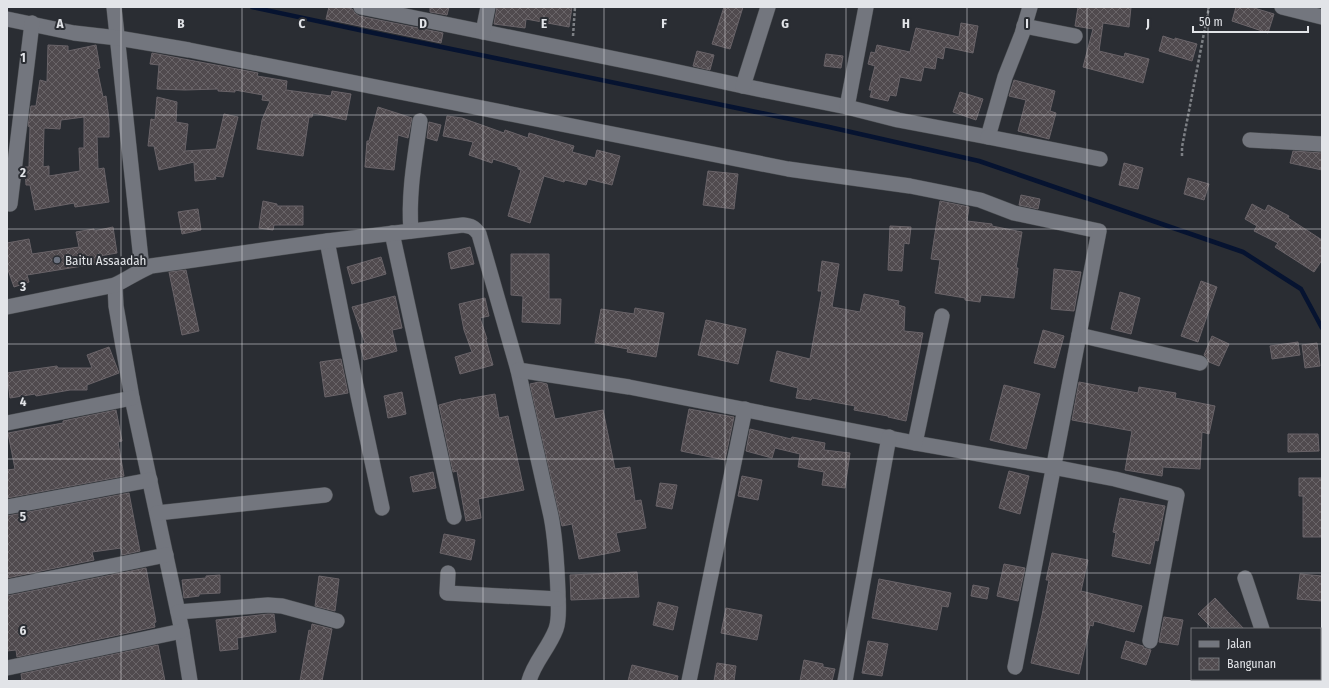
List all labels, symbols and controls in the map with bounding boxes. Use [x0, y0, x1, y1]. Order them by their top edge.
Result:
scale bar [1193, 8, 1308, 34]
text: 50 m [1199, 15, 1223, 29]
text: A [55, 16, 64, 31]
text: B [177, 16, 185, 31]
text: C [299, 16, 306, 31]
text: D [419, 16, 427, 31]
text: E [541, 16, 547, 31]
text: F [661, 16, 667, 31]
text: G [781, 16, 789, 31]
text: H [902, 16, 910, 31]
text: I [1025, 16, 1029, 31]
text: J [1145, 16, 1150, 31]
text: 1 [20, 50, 26, 65]
text: 2 [19, 165, 26, 180]
place label: Baitu Assaadah [65, 253, 146, 268]
marker: Baitu Assaadah [52, 255, 62, 265]
text: 3 [19, 279, 26, 294]
text: 4 [20, 394, 27, 409]
text: 5 [20, 509, 26, 524]
text: 6 [20, 623, 27, 638]
legend [1191, 628, 1321, 680]
text: Jalan [1227, 637, 1251, 651]
text: Bangunan [1227, 657, 1276, 671]

